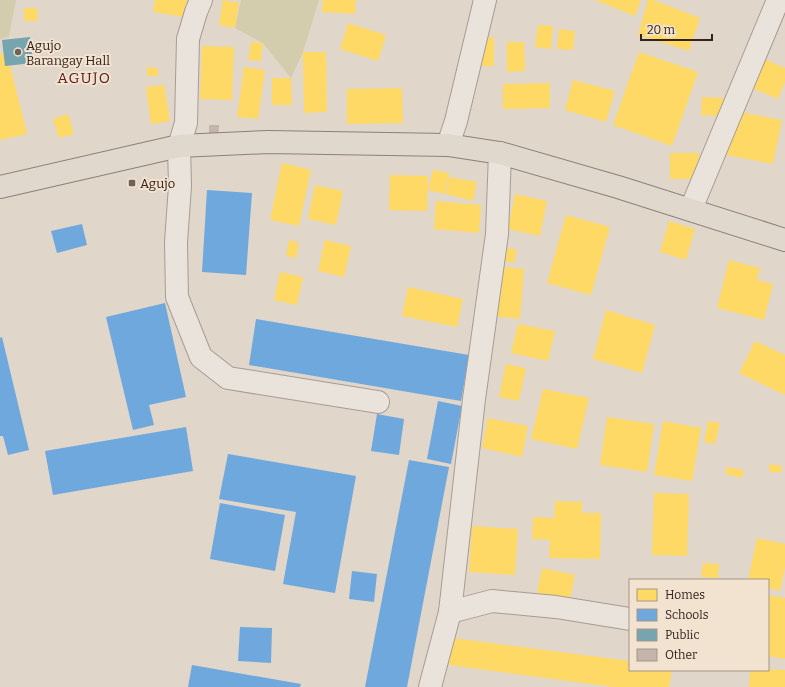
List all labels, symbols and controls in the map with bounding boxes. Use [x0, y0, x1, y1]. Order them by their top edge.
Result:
scale bar [641, 16, 712, 42]
text: 20 m [647, 23, 676, 37]
place label: Agujo Barangay Hall [26, 38, 110, 68]
marker: Agujo Barangay Hall [13, 47, 23, 57]
district label: AGUJO [57, 69, 111, 87]
place label: Agujo [140, 176, 175, 191]
marker: Agujo [127, 178, 137, 188]
legend [629, 579, 769, 671]
text: Homes [665, 588, 705, 602]
text: Schools [665, 608, 709, 622]
text: Public [665, 628, 700, 642]
text: Other [665, 648, 698, 662]

